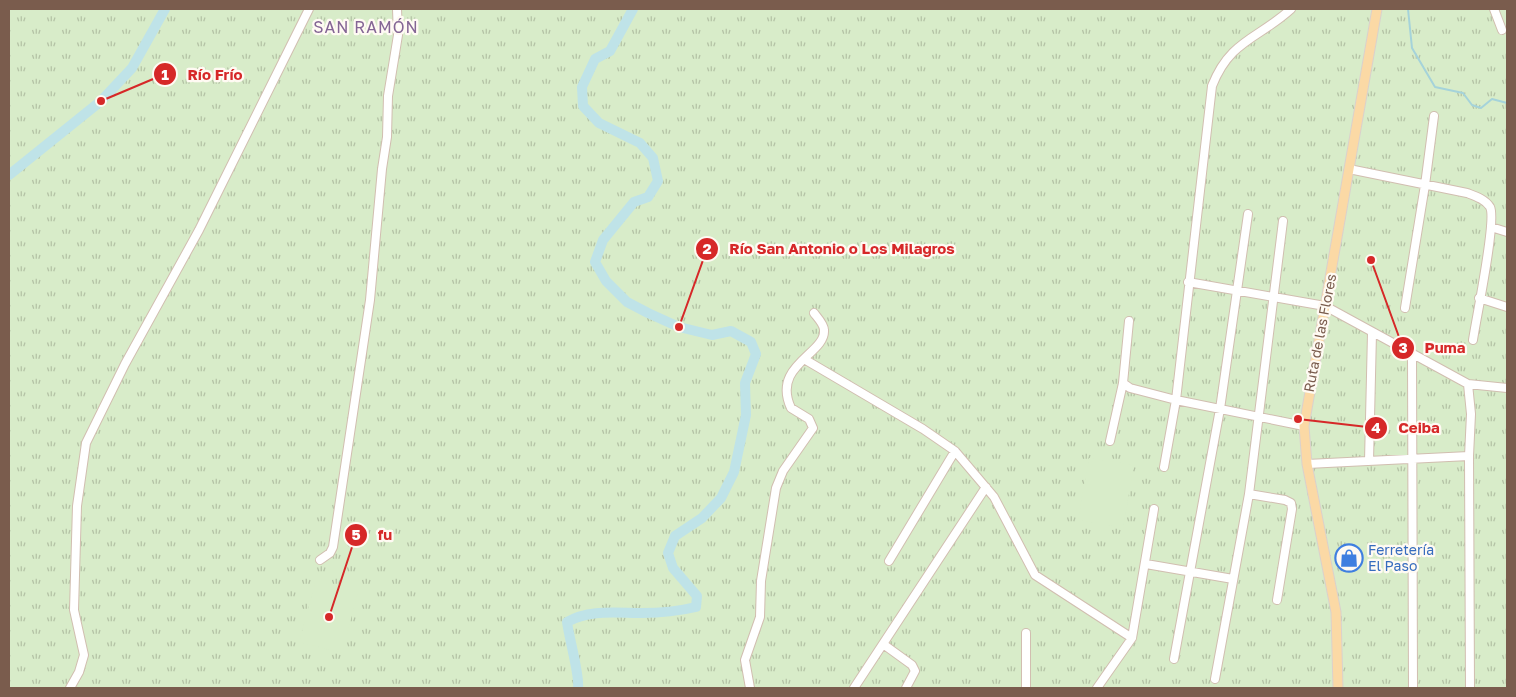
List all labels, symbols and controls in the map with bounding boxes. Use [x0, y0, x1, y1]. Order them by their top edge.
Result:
district label: SAN RAMÓN [313, 17, 419, 37]
callout: Río Frío [152, 59, 252, 89]
text: 1 [161, 65, 169, 83]
text: Río Frío [187, 65, 243, 83]
callout: Río San Antonio o Los Milagros [694, 234, 965, 264]
text: 2 [702, 239, 712, 257]
text: Río San Antonio o Los Milagros [729, 239, 955, 257]
street label: Ruta de las Flores [1300, 272, 1339, 394]
callout: Puma [1390, 333, 1476, 363]
text: 3 [1398, 338, 1408, 356]
text: Puma [1425, 338, 1466, 356]
callout: Ceiba [1363, 413, 1450, 443]
text: 4 [1371, 418, 1381, 436]
text: Ceiba [1398, 418, 1440, 436]
callout: fu [343, 520, 403, 550]
text: 5 [351, 525, 361, 543]
text: fu [378, 525, 392, 543]
place label: Ferretería El Paso [1368, 541, 1434, 574]
shop icon: Ferretería El Paso [1334, 543, 1364, 573]

